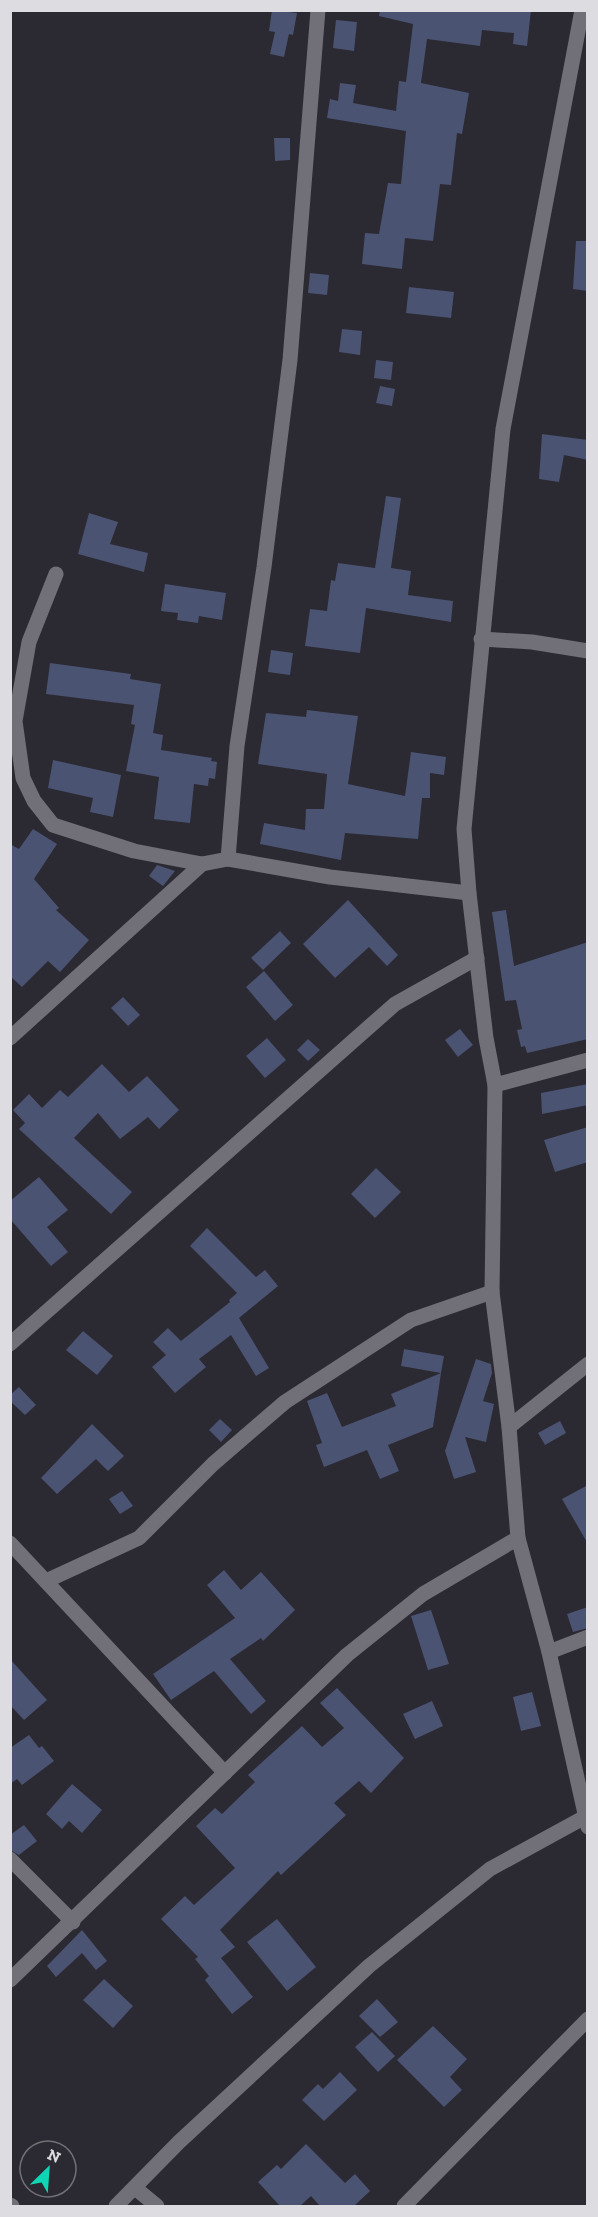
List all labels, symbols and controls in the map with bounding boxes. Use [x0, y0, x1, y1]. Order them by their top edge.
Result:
north arrow [18, 2139, 78, 2199]
text: N [45, 2145, 64, 2167]

